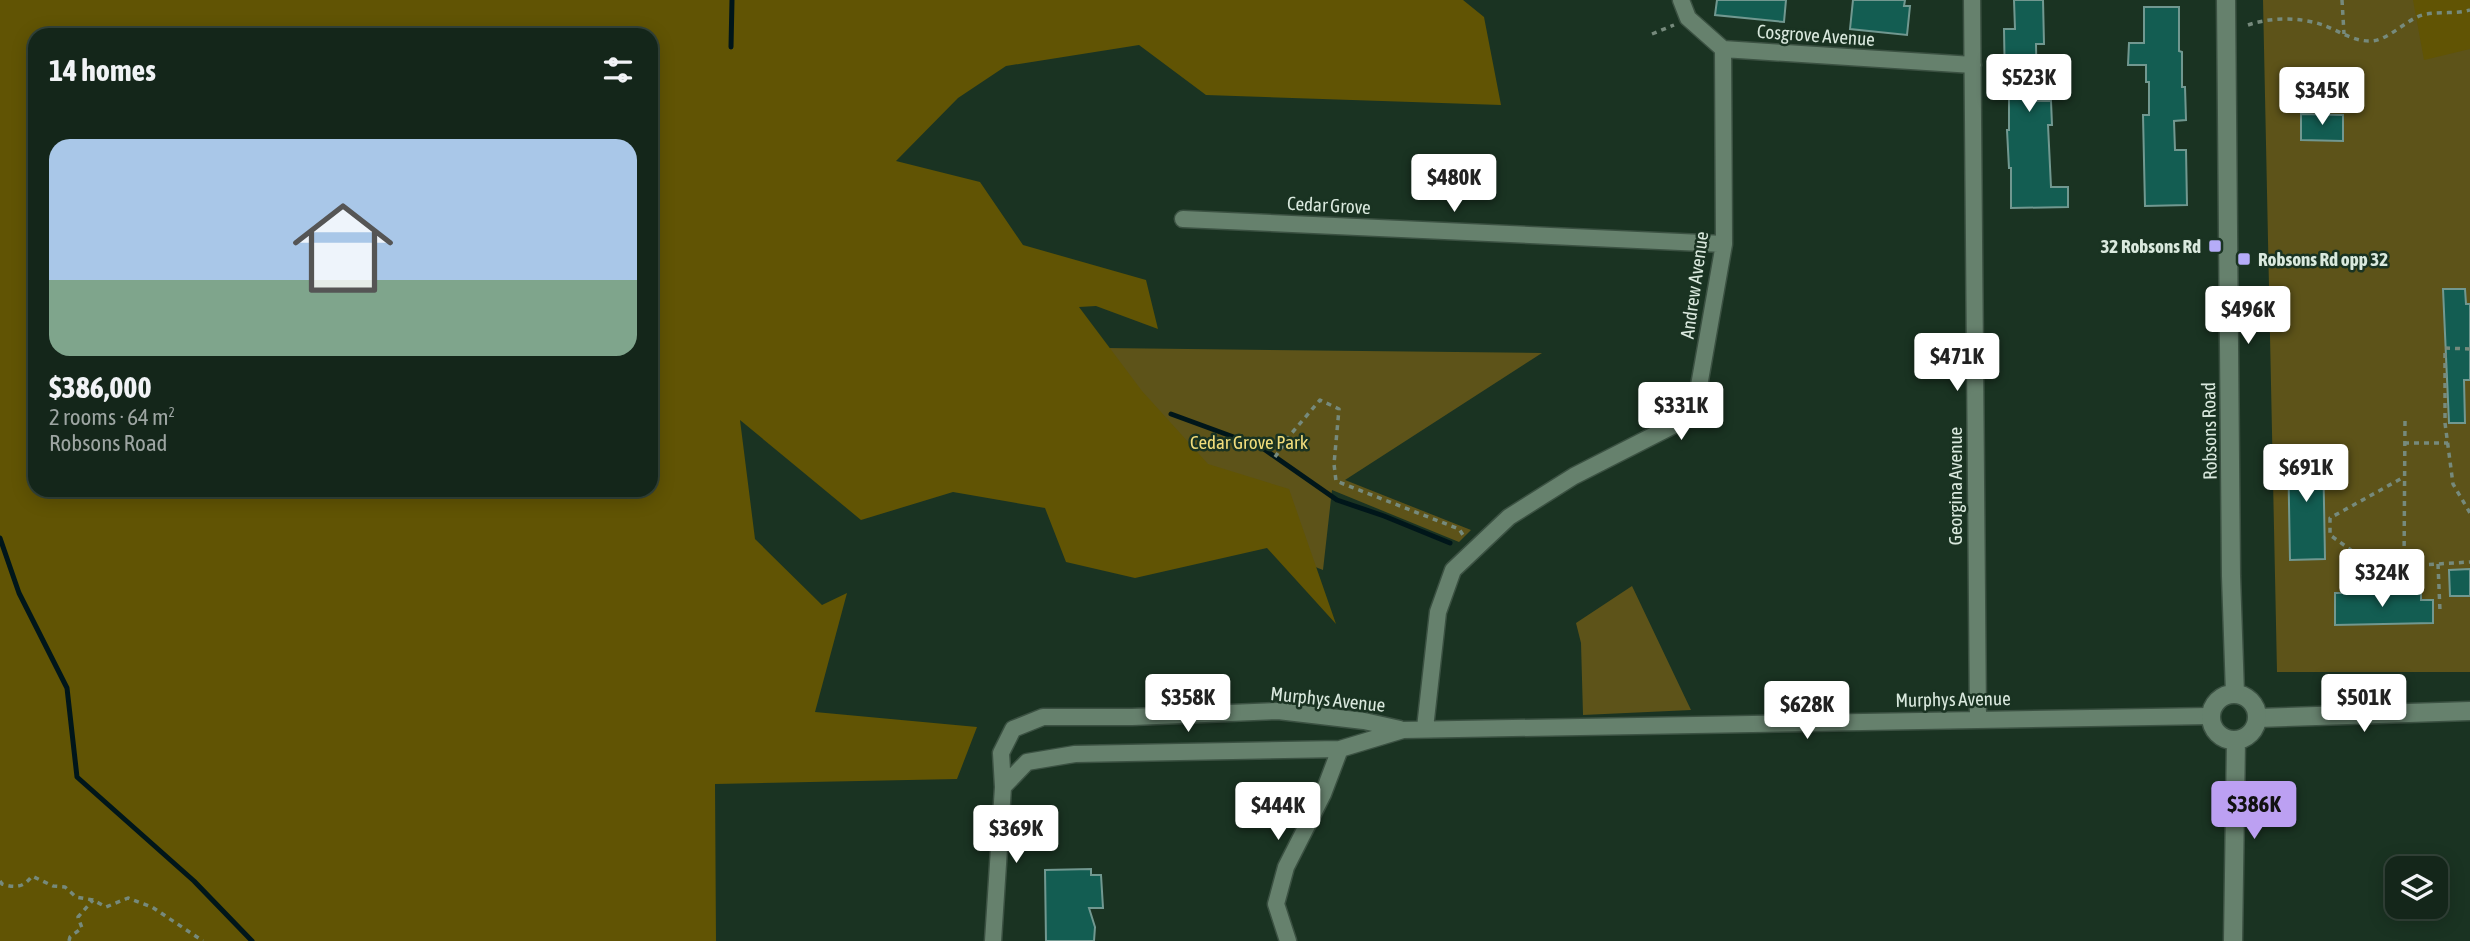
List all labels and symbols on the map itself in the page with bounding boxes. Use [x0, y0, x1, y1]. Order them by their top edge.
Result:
street label: Cosgrove Avenue [1756, 20, 1876, 50]
pin: $523K [1980, 54, 2078, 114]
pin: $345K [2273, 68, 2371, 127]
pin: $480K [1405, 154, 1503, 214]
street label: Cedar Grove [1287, 192, 1371, 218]
street label: Andrew Avenue [1676, 230, 1712, 340]
place label: 32 Robsons Rd [2100, 235, 2201, 257]
marker: 32 Robsons Rd [2207, 238, 2223, 254]
place label: Robsons Rd opp 32 [2258, 248, 2388, 270]
marker: Robsons Rd opp 32 [2236, 251, 2252, 267]
pin: $496K [2199, 286, 2297, 346]
pin: $471K [1908, 334, 2006, 393]
pin: $331K [1632, 382, 1730, 442]
street label: Robsons Road [2197, 382, 2221, 480]
street label: Georgina Avenue [1944, 427, 1966, 545]
park label: Cedar Grove Park [1190, 431, 1309, 453]
pin: $691K [2257, 444, 2355, 504]
pin: $324K [2333, 550, 2431, 609]
pin: $358K [1139, 674, 1237, 734]
pin: $501K [2315, 674, 2413, 734]
street label: Murphys Avenue [1269, 682, 1387, 716]
pin: $628K [1758, 682, 1856, 741]
street label: Murphys Avenue [1895, 687, 2011, 711]
pin: $444K [1229, 782, 1327, 842]
pin: $386K [2205, 782, 2303, 841]
pin: $369K [967, 806, 1065, 865]

